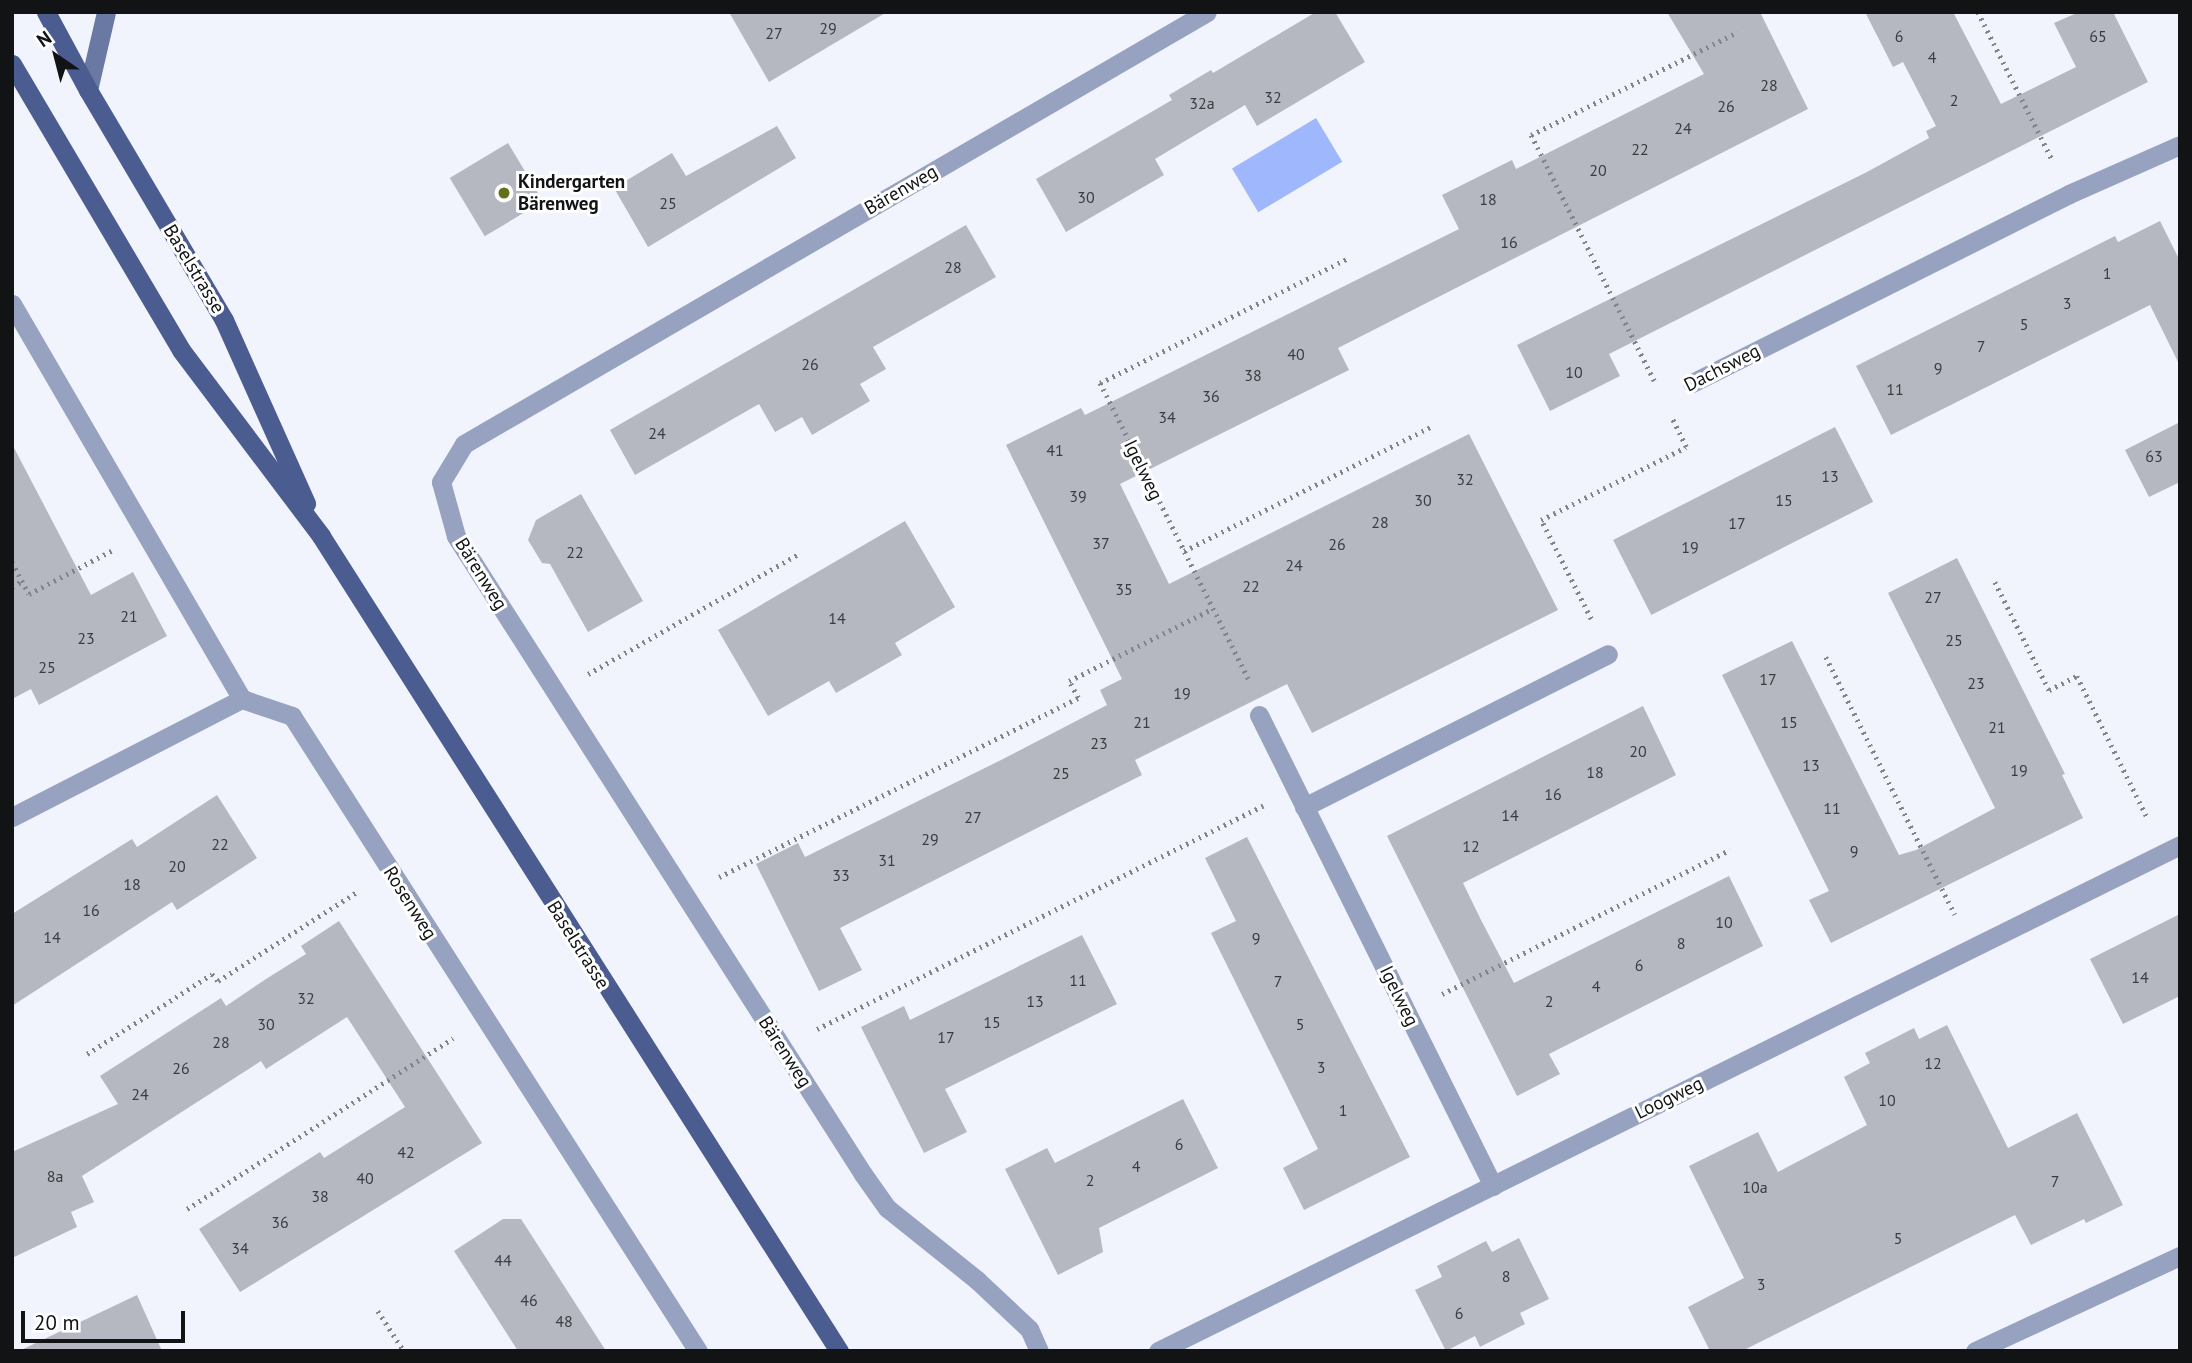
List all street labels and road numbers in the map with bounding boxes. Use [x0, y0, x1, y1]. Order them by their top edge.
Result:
street label: Bärenweg [860, 160, 942, 220]
street label: Baselstrasse [159, 220, 229, 318]
street label: Dachsweg [1680, 339, 1764, 397]
street label: Igelweg [1119, 436, 1167, 504]
street label: Bärenweg [450, 534, 512, 614]
street label: Rosenweg [379, 862, 441, 944]
street label: Baselstrasse [542, 897, 614, 993]
street label: Igelweg [1375, 962, 1423, 1030]
street label: Bärenweg [754, 1012, 816, 1092]
street label: Loogweg [1631, 1072, 1707, 1124]

